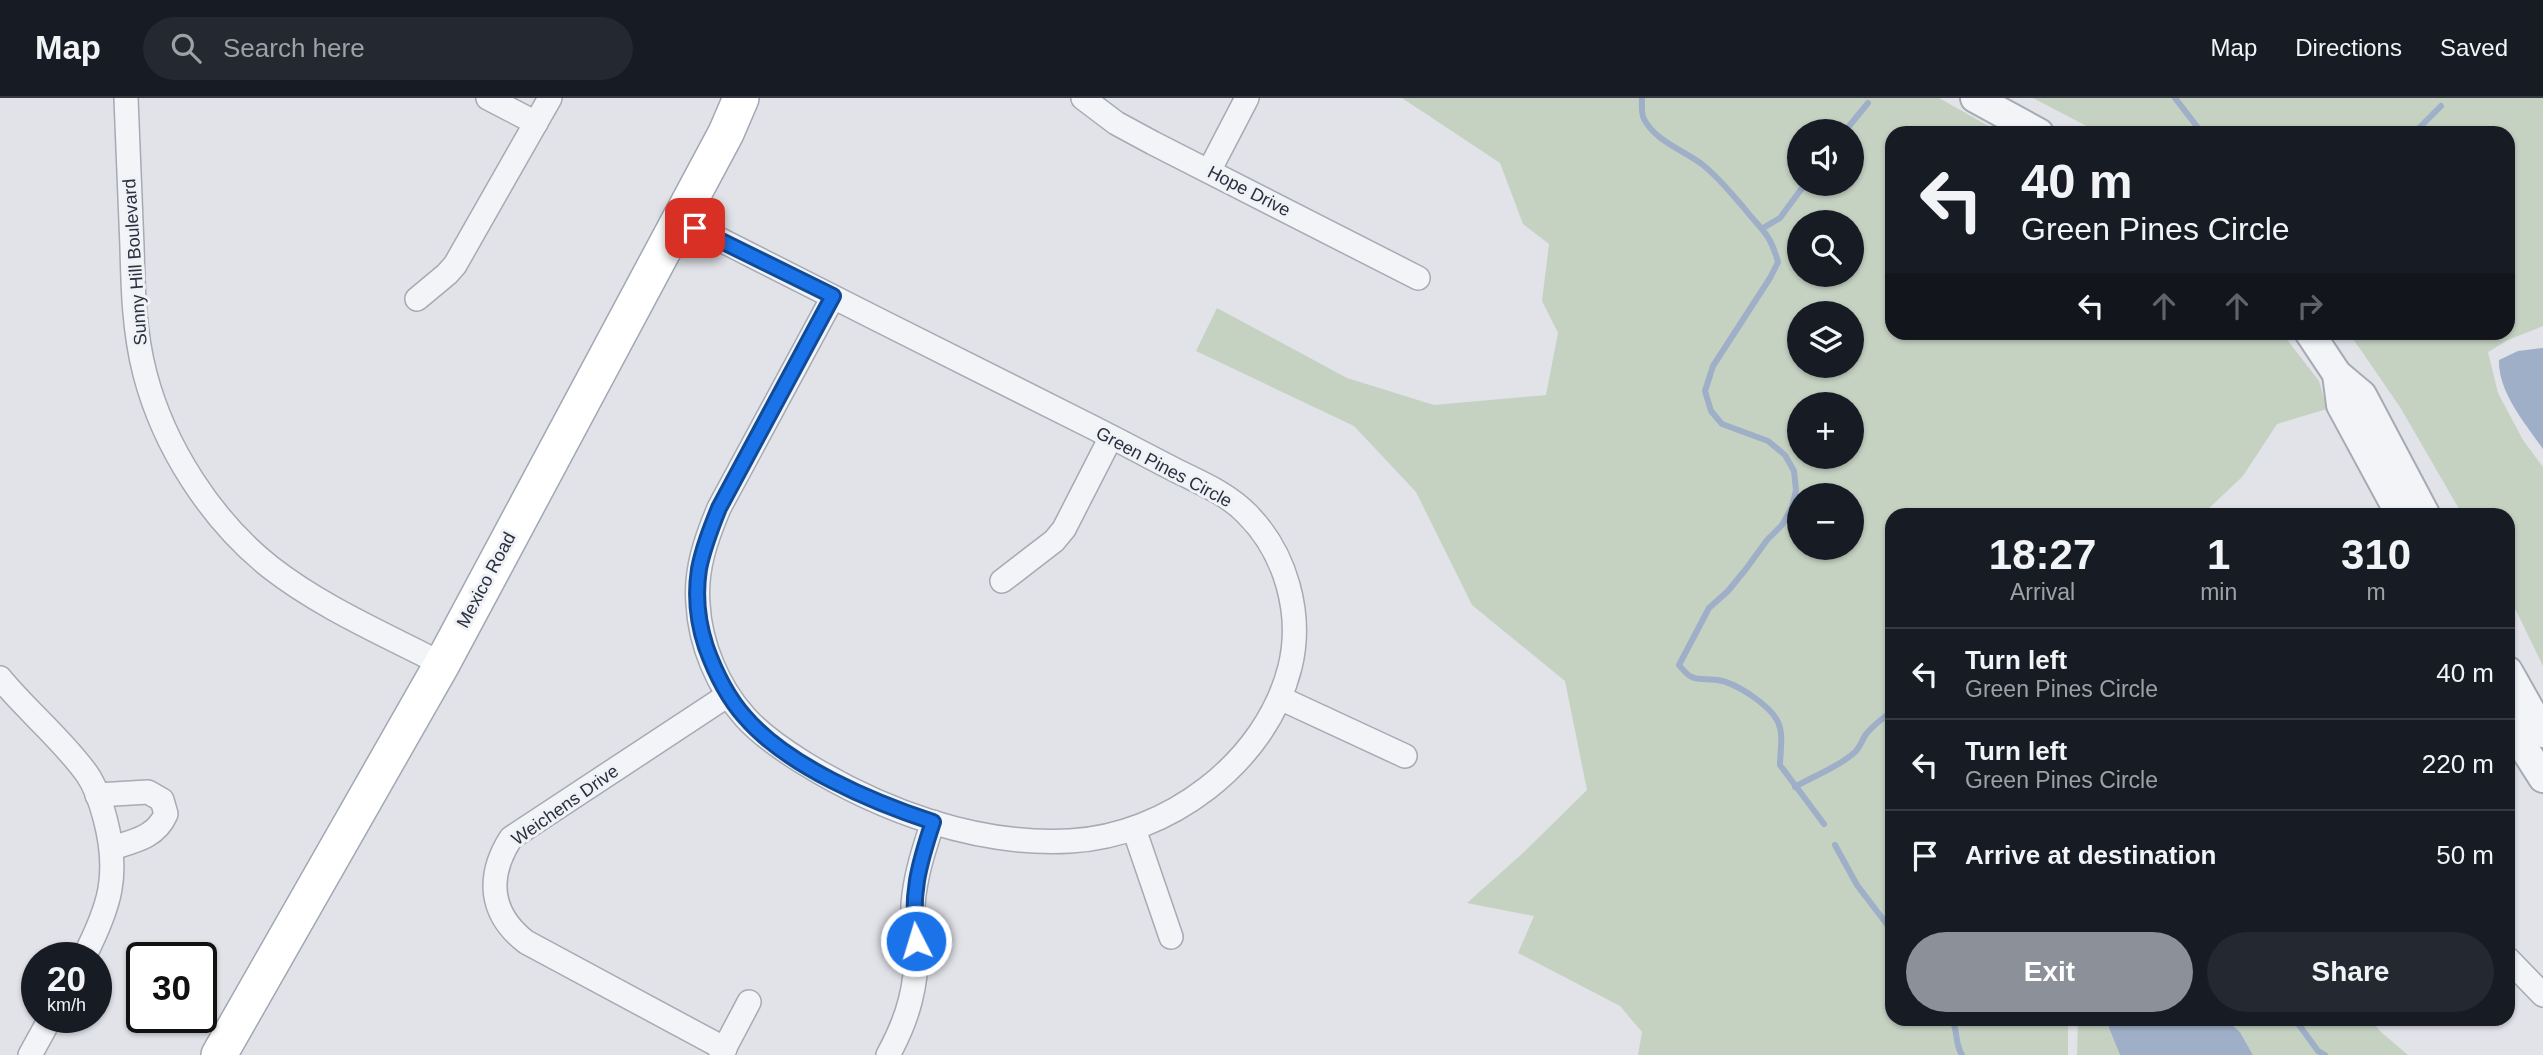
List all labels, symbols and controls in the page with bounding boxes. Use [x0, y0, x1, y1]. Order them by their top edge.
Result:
search box [143, 17, 633, 80]
text: Map [35, 29, 101, 66]
icon: search [167, 29, 205, 67]
text: Search here [223, 33, 365, 63]
text: Map [2211, 34, 2257, 61]
text: Directions [2295, 34, 2402, 61]
text: Saved [2440, 34, 2508, 61]
map controls [1787, 119, 1864, 560]
button: sound [1787, 119, 1864, 196]
icon: left [1906, 154, 1997, 245]
text: 40 m [2021, 154, 2133, 208]
street label: Hope Drive [1204, 162, 1294, 220]
street label: Sunny Hill Boulevard [119, 178, 151, 346]
pin [665, 198, 725, 258]
icon: arrive [676, 209, 714, 247]
button: search [1787, 210, 1864, 287]
text: Green Pines Circle [2021, 211, 2290, 247]
icon: left [2072, 287, 2110, 325]
icon: ahead [2145, 287, 2183, 325]
icon: ahead [2218, 287, 2256, 325]
icon: right [2291, 287, 2329, 325]
button: layers [1787, 301, 1864, 378]
button: + [1787, 392, 1864, 469]
street label: Green Pines Circle [1093, 423, 1235, 511]
button: − [1787, 483, 1864, 560]
street label: Mexico Road [453, 529, 519, 631]
text: 18:27 [1989, 531, 2096, 578]
text: 1 [2207, 531, 2230, 578]
text: 310 [2341, 531, 2411, 578]
text: Arrival [2010, 579, 2075, 605]
text: min [2200, 579, 2237, 605]
text: m [2367, 579, 2386, 605]
text: Turn left [1965, 645, 2067, 675]
icon: left [1906, 655, 1944, 693]
text: 40 m [2436, 658, 2494, 688]
text: Green Pines Circle [1965, 676, 2158, 702]
text: Turn left [1965, 736, 2067, 766]
icon: left [1906, 746, 1944, 784]
text: 220 m [2422, 749, 2494, 779]
street label: Weichens Drive [508, 761, 622, 849]
text: Green Pines Circle [1965, 767, 2158, 793]
icon: arrive [1906, 837, 1944, 875]
text: Arrive at destination [1965, 840, 2216, 870]
text: 50 m [2436, 840, 2494, 870]
position arrow [879, 904, 953, 978]
button: Exit [1906, 932, 2193, 1012]
button: Share [2207, 932, 2494, 1012]
speed limit sign: 30 [126, 942, 217, 1033]
text: 20 [47, 959, 86, 998]
text: km/h [47, 995, 86, 1015]

